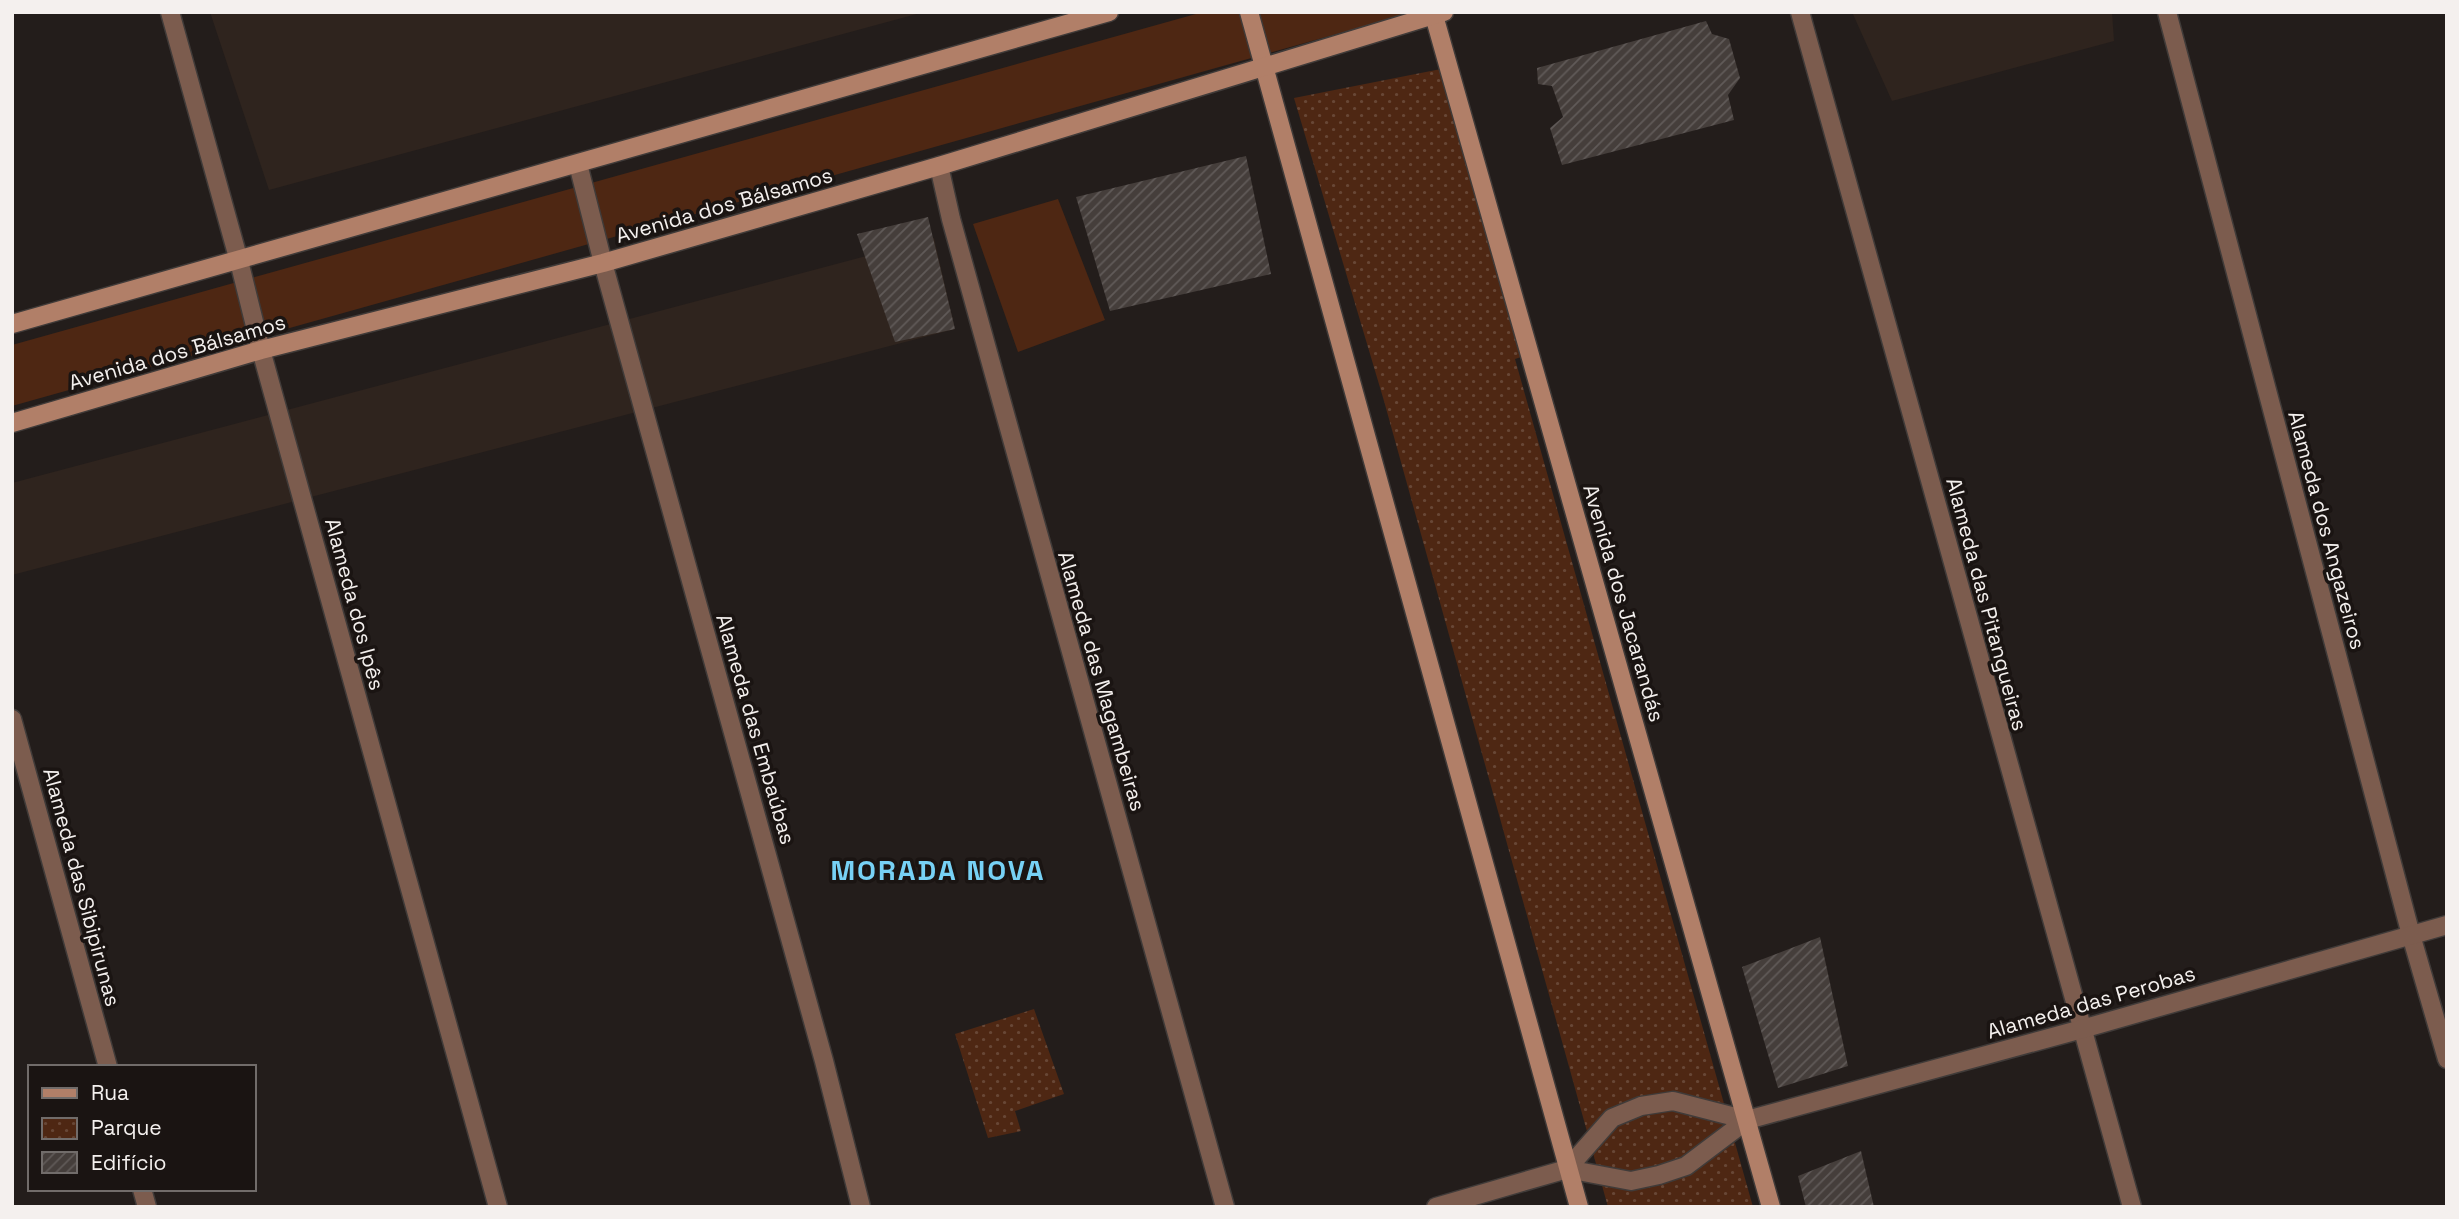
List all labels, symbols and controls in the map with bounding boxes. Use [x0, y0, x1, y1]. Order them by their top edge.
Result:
street label: Avenida dos Bálsamos [612, 161, 836, 249]
street label: Avenida dos Bálsamos [65, 308, 289, 396]
street label: Alameda dos Angazeiros [2282, 408, 2372, 652]
street label: Alameda das Pitangueiras [1940, 475, 2034, 733]
street label: Avenida dos Jacarandás [1577, 481, 1671, 725]
street label: Alameda dos Ipês [319, 515, 391, 693]
street label: Alameda das Magambeiras [1052, 548, 1152, 814]
street label: Alameda das Embaúbas [710, 611, 802, 847]
street label: Alameda das Sibipirunas [37, 765, 127, 1009]
district label: MORADA NOVA [830, 852, 1046, 888]
street label: Alameda das Perobas [1984, 959, 2198, 1045]
legend [28, 1065, 256, 1191]
text: Rua [91, 1079, 129, 1106]
text: Parque [91, 1114, 162, 1141]
text: Edifício [91, 1149, 167, 1176]

